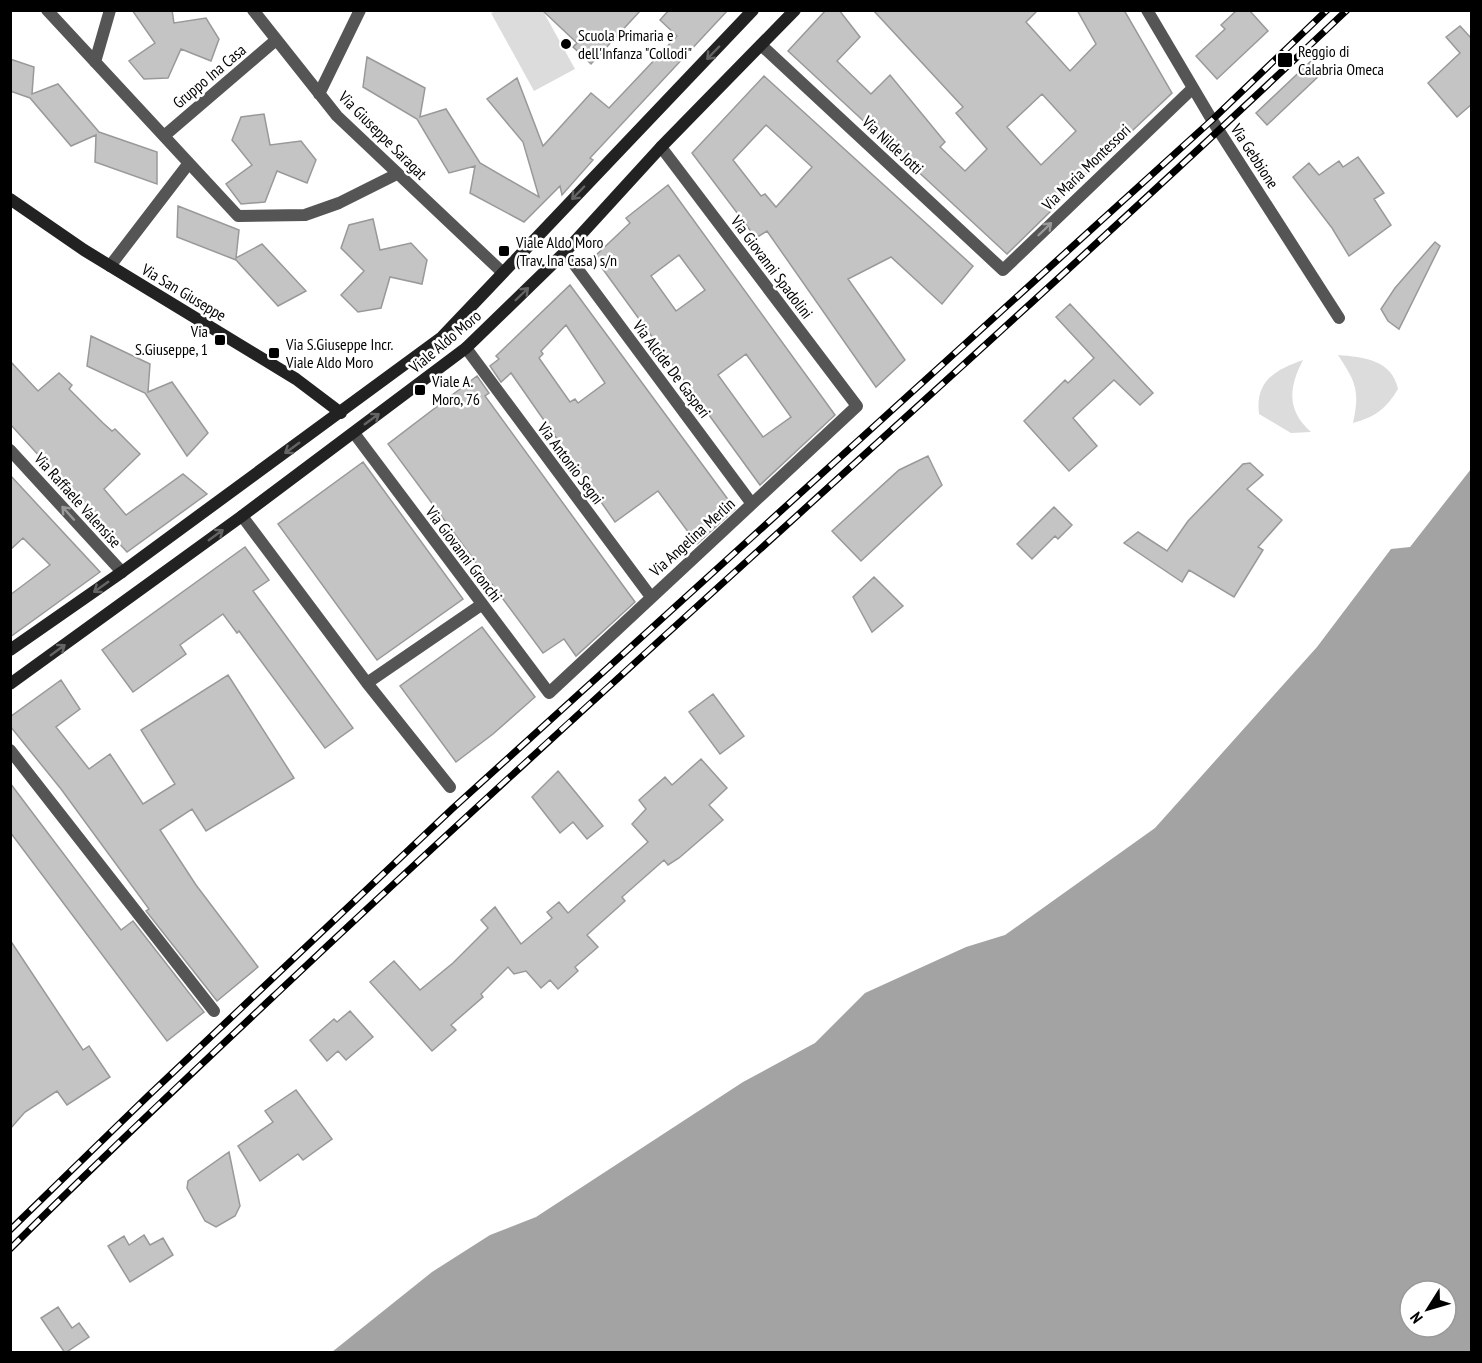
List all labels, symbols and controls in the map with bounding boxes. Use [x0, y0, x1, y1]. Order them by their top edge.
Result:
place label: Scuola Primaria e dell'Infanza "Collodi" [578, 25, 692, 63]
marker: Scuola Primaria e dell'Infanza "Collodi" [559, 37, 573, 51]
street label: Gruppo Ina Casa [168, 40, 250, 112]
place label: Reggio di Calabria Omeca [1298, 41, 1384, 79]
one-way arrow [706, 45, 720, 60]
marker: Reggio di Calabria Omeca [1276, 51, 1294, 69]
street label: Via Giuseppe Saragat [334, 86, 432, 184]
street label: Via Nilde Jotti [857, 111, 928, 178]
street label: Via Gebbione [1226, 119, 1283, 192]
street label: Via Maria Montessori [1037, 120, 1134, 215]
one-way arrow [571, 186, 585, 201]
street label: Via Giovanni Spadolini [726, 211, 817, 323]
one-way arrow [1037, 222, 1052, 236]
place label: Viale Aldo Moro (Trav. Ina Casa) s/n [515, 232, 617, 270]
marker: Viale Aldo Moro (Trav. Ina Casa) s/n [497, 244, 511, 258]
street label: Via San Giuseppe [137, 258, 230, 325]
one-way arrow [514, 287, 529, 301]
street label: Viale Aldo Moro [404, 305, 485, 377]
street label: Via Alcide De Gasperi [628, 315, 715, 422]
place label: Via S.Giuseppe, 1 [135, 321, 208, 359]
marker: Via S.Giuseppe, 1 [213, 333, 227, 347]
place label: Via S.Giuseppe Incr. Viale Aldo Moro [285, 334, 394, 372]
marker: Via S.Giuseppe Incr. Viale Aldo Moro [267, 346, 281, 360]
place label: Viale A. Moro, 76 [431, 371, 480, 409]
marker: Viale A. Moro, 76 [413, 383, 427, 397]
one-way arrow [364, 413, 380, 425]
street label: Via Antonio Segni [533, 417, 608, 508]
one-way arrow [285, 442, 301, 454]
street label: Via Raffaele Valensise [30, 448, 126, 552]
street label: Via Angelina Merlin [645, 494, 739, 581]
street label: Via Giovanni Gronchi [421, 501, 507, 606]
one-way arrow [61, 506, 75, 521]
one-way arrow [207, 529, 223, 541]
one-way arrow [93, 581, 109, 593]
one-way arrow [49, 644, 65, 656]
north arrow [1398, 1279, 1458, 1339]
text: N [1405, 1309, 1427, 1327]

